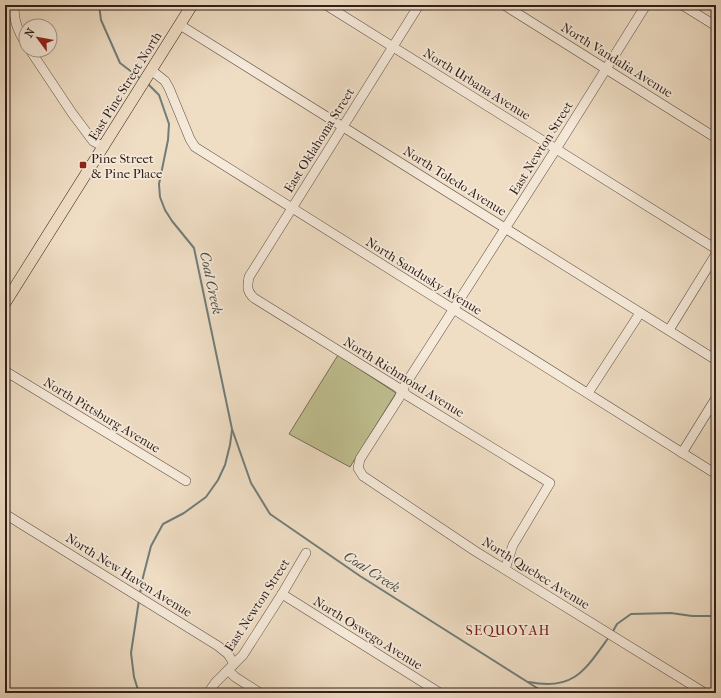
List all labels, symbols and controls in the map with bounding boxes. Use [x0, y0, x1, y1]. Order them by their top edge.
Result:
north arrow [18, 18, 58, 58]
street label: North Vandalia Avenue [558, 19, 676, 101]
text: N [22, 25, 38, 40]
street label: East Pine Street North [85, 28, 165, 143]
street label: North Urbana Avenue [421, 45, 534, 123]
street label: East Oklahoma Street [281, 85, 357, 195]
street label: East Newton Street [506, 98, 576, 198]
street label: North Toledo Avenue [401, 143, 510, 219]
place label: Pine Street & Pine Place [91, 151, 163, 181]
marker: Pine Street & Pine Place [78, 160, 88, 170]
street label: North Sandusky Avenue [363, 234, 485, 318]
water label: Coal Creek [196, 250, 226, 316]
street label: North Richmond Avenue [341, 334, 467, 421]
street label: North Pittsburg Avenue [41, 374, 164, 456]
street label: North New Haven Avenue [63, 530, 195, 620]
street label: North Quebec Avenue [479, 534, 593, 612]
water label: Coal Creek [341, 548, 403, 596]
street label: East Newton Street [221, 556, 293, 654]
street label: North Oswego Avenue [311, 593, 426, 673]
district label: SEQUOYAH [465, 622, 551, 639]

